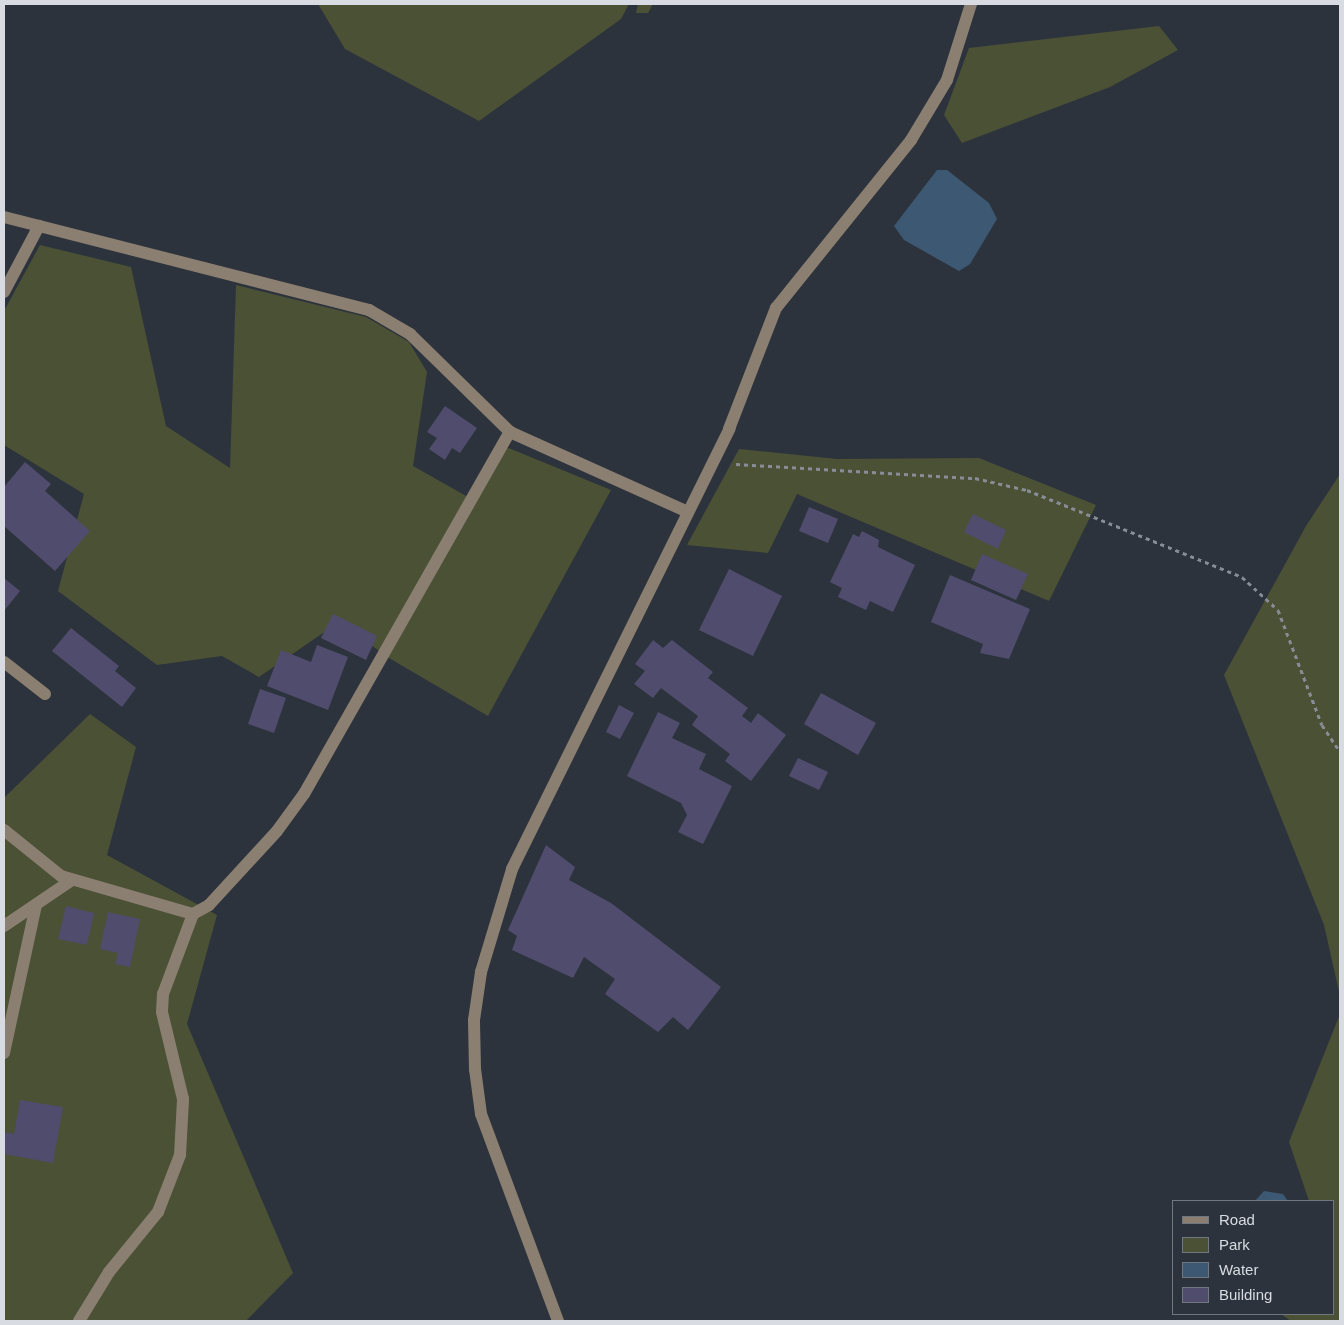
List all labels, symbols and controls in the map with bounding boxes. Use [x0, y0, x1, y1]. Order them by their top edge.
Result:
legend [1172, 1200, 1334, 1315]
text: Road [1219, 1211, 1255, 1228]
text: Park [1219, 1236, 1250, 1253]
text: Water [1219, 1261, 1258, 1278]
text: Building [1219, 1286, 1272, 1303]

